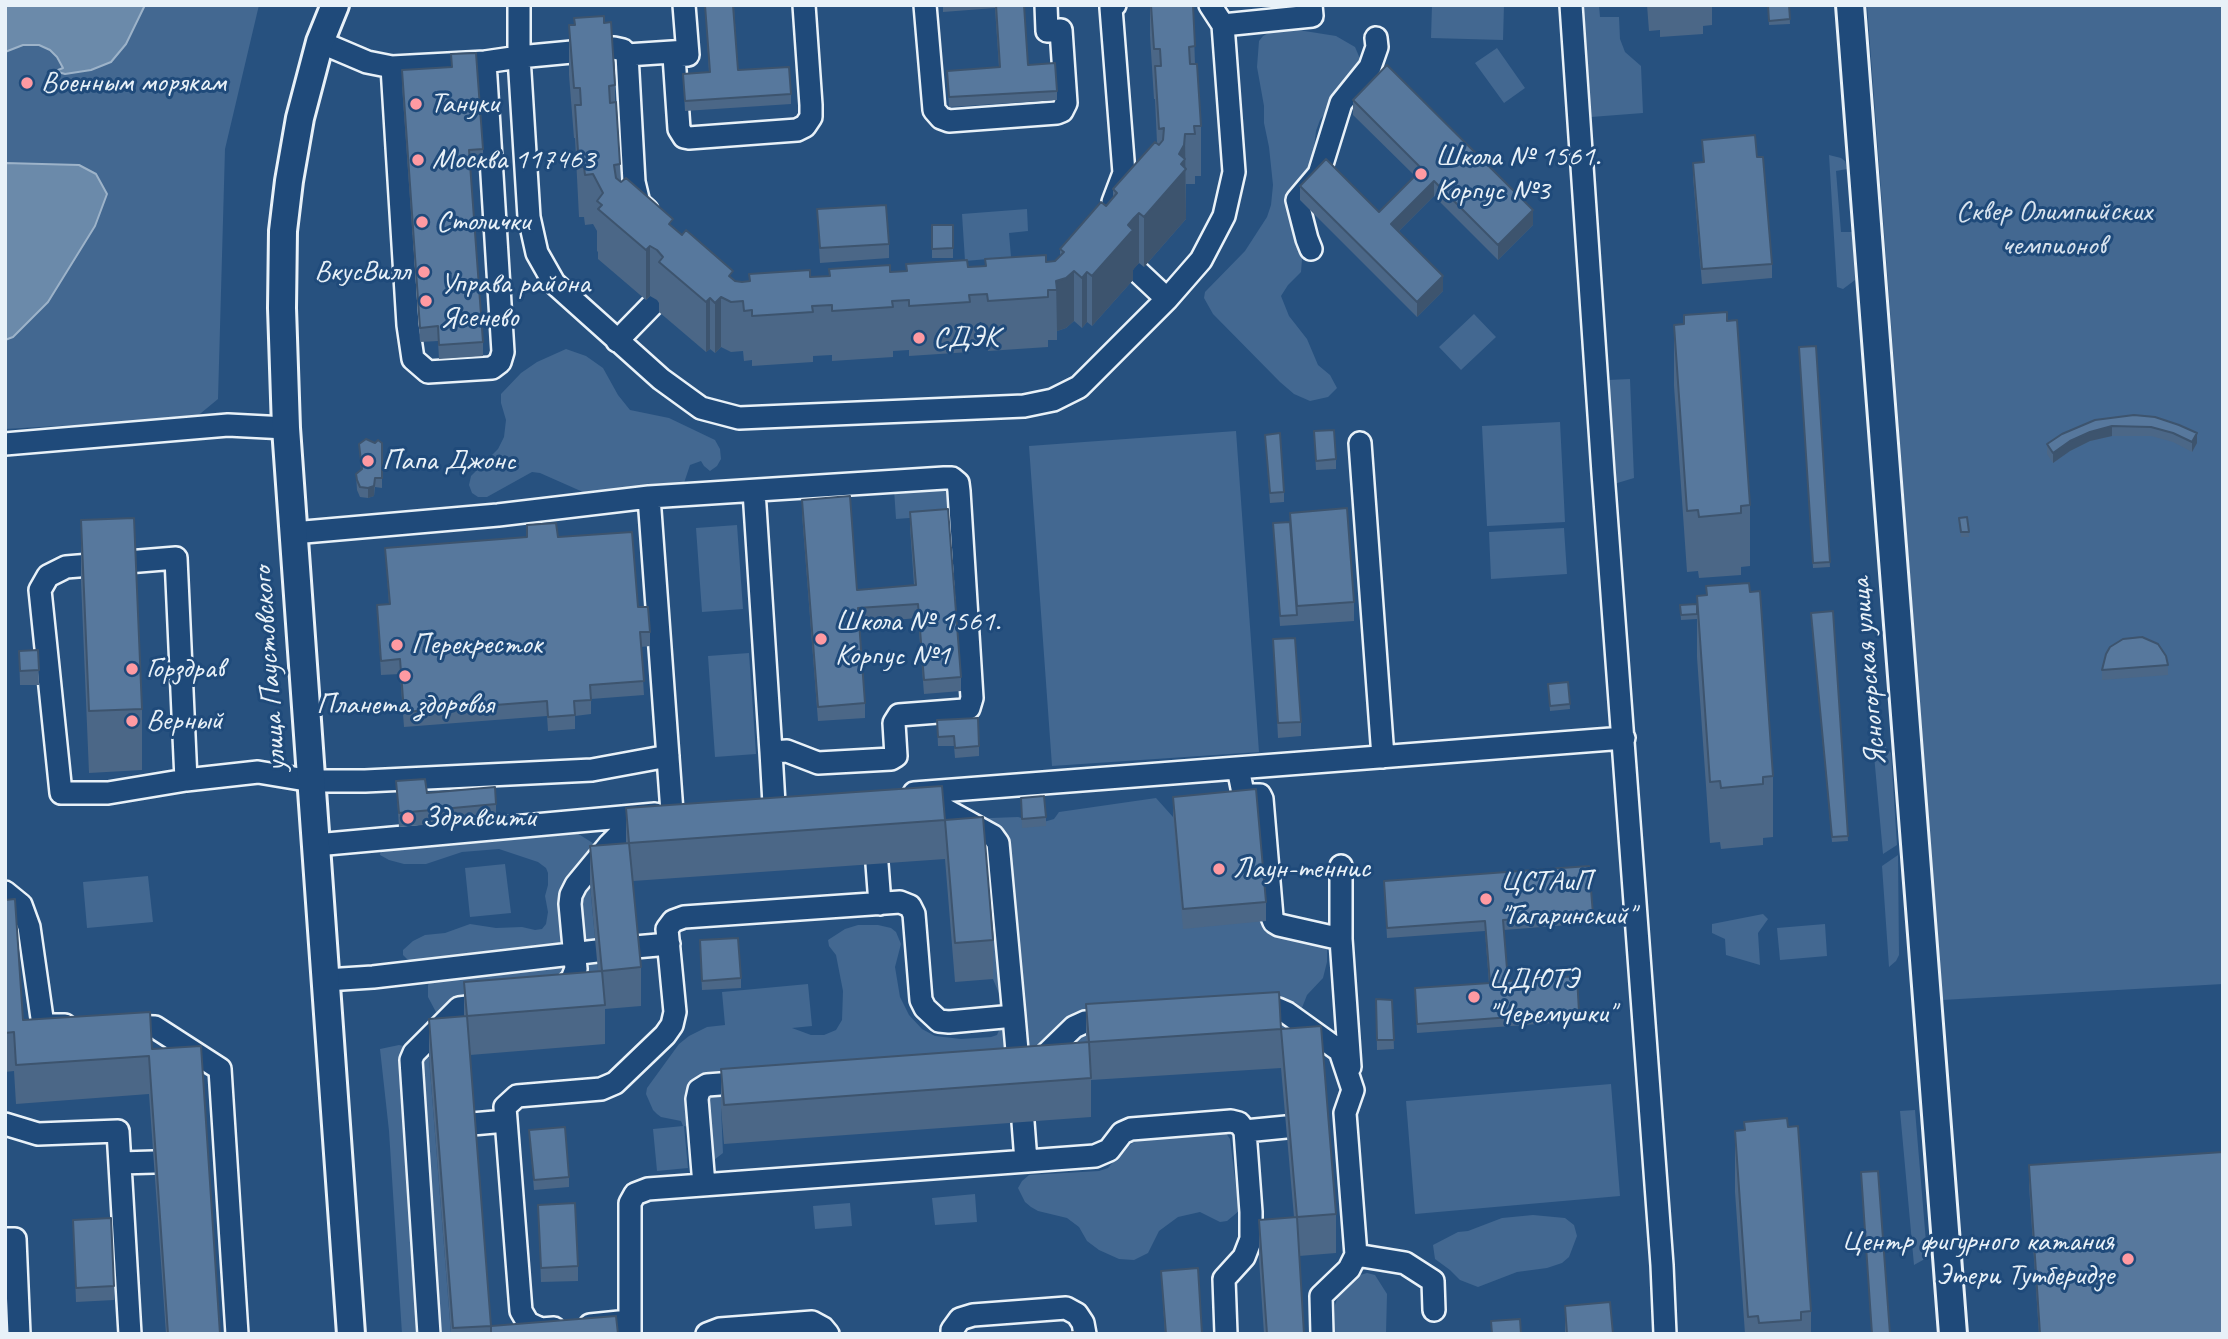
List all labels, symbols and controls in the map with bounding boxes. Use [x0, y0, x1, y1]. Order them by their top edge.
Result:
place label: Военным морякам [41, 65, 226, 101]
marker: Военным морякам [19, 75, 35, 91]
place label: Тануки [430, 86, 498, 122]
marker: Тануки [408, 96, 424, 112]
place label: Школа № 1561. Корпус №3 [1435, 139, 1600, 210]
place label: Москва 117463 [432, 142, 595, 178]
marker: Москва 117463 [410, 152, 426, 168]
marker: Школа № 1561. Корпус №3 [1413, 166, 1429, 182]
park label: Сквер Олимпийских чемпионов [1956, 194, 2152, 264]
place label: Столички [436, 204, 530, 240]
marker: Столички [414, 214, 430, 230]
place label: ВкусВилл [314, 254, 410, 290]
marker: ВкусВилл [416, 264, 432, 280]
place label: Управа района Ясенево [440, 266, 590, 336]
marker: Управа района Ясенево [418, 293, 434, 309]
place label: СДЭК [933, 320, 999, 356]
marker: СДЭК [911, 330, 927, 346]
place label: Папа Джонс [382, 443, 516, 479]
marker: Папа Джонс [360, 453, 376, 469]
street label: улица Паустовского [245, 565, 295, 773]
street label: Ясногорская улица [1843, 576, 1895, 768]
place label: Школа № 1561. Корпус №1 [835, 604, 1000, 674]
place label: Перекресток [411, 627, 543, 663]
marker: Школа № 1561. Корпус №1 [813, 631, 829, 647]
marker: Перекресток [389, 637, 405, 653]
place label: Горздрав [146, 651, 224, 687]
marker: Горздрав [124, 661, 140, 677]
marker: Планета здоровья [397, 668, 413, 684]
place label: Планета здоровья [316, 687, 494, 723]
place label: Верный [146, 703, 223, 739]
marker: Верный [124, 713, 140, 729]
place label: Здравсити [422, 800, 535, 836]
marker: Здравсити [400, 810, 416, 826]
place label: Лаун-теннис [1233, 851, 1370, 887]
marker: Лаун-теннис [1211, 861, 1227, 877]
place label: ЦСТАиП "Гагаринский" [1500, 864, 1635, 934]
marker: ЦСТАиП "Гагаринский" [1478, 891, 1494, 907]
place label: ЦДЮТЭ "Черемушки" [1488, 962, 1615, 1032]
marker: ЦДЮТЭ "Черемушки" [1466, 989, 1482, 1005]
place label: Центр фигурного катания Этери Тутберидзе [1841, 1224, 2114, 1294]
marker: Центр фигурного катания Этери Тутберидзе [2120, 1251, 2136, 1267]

